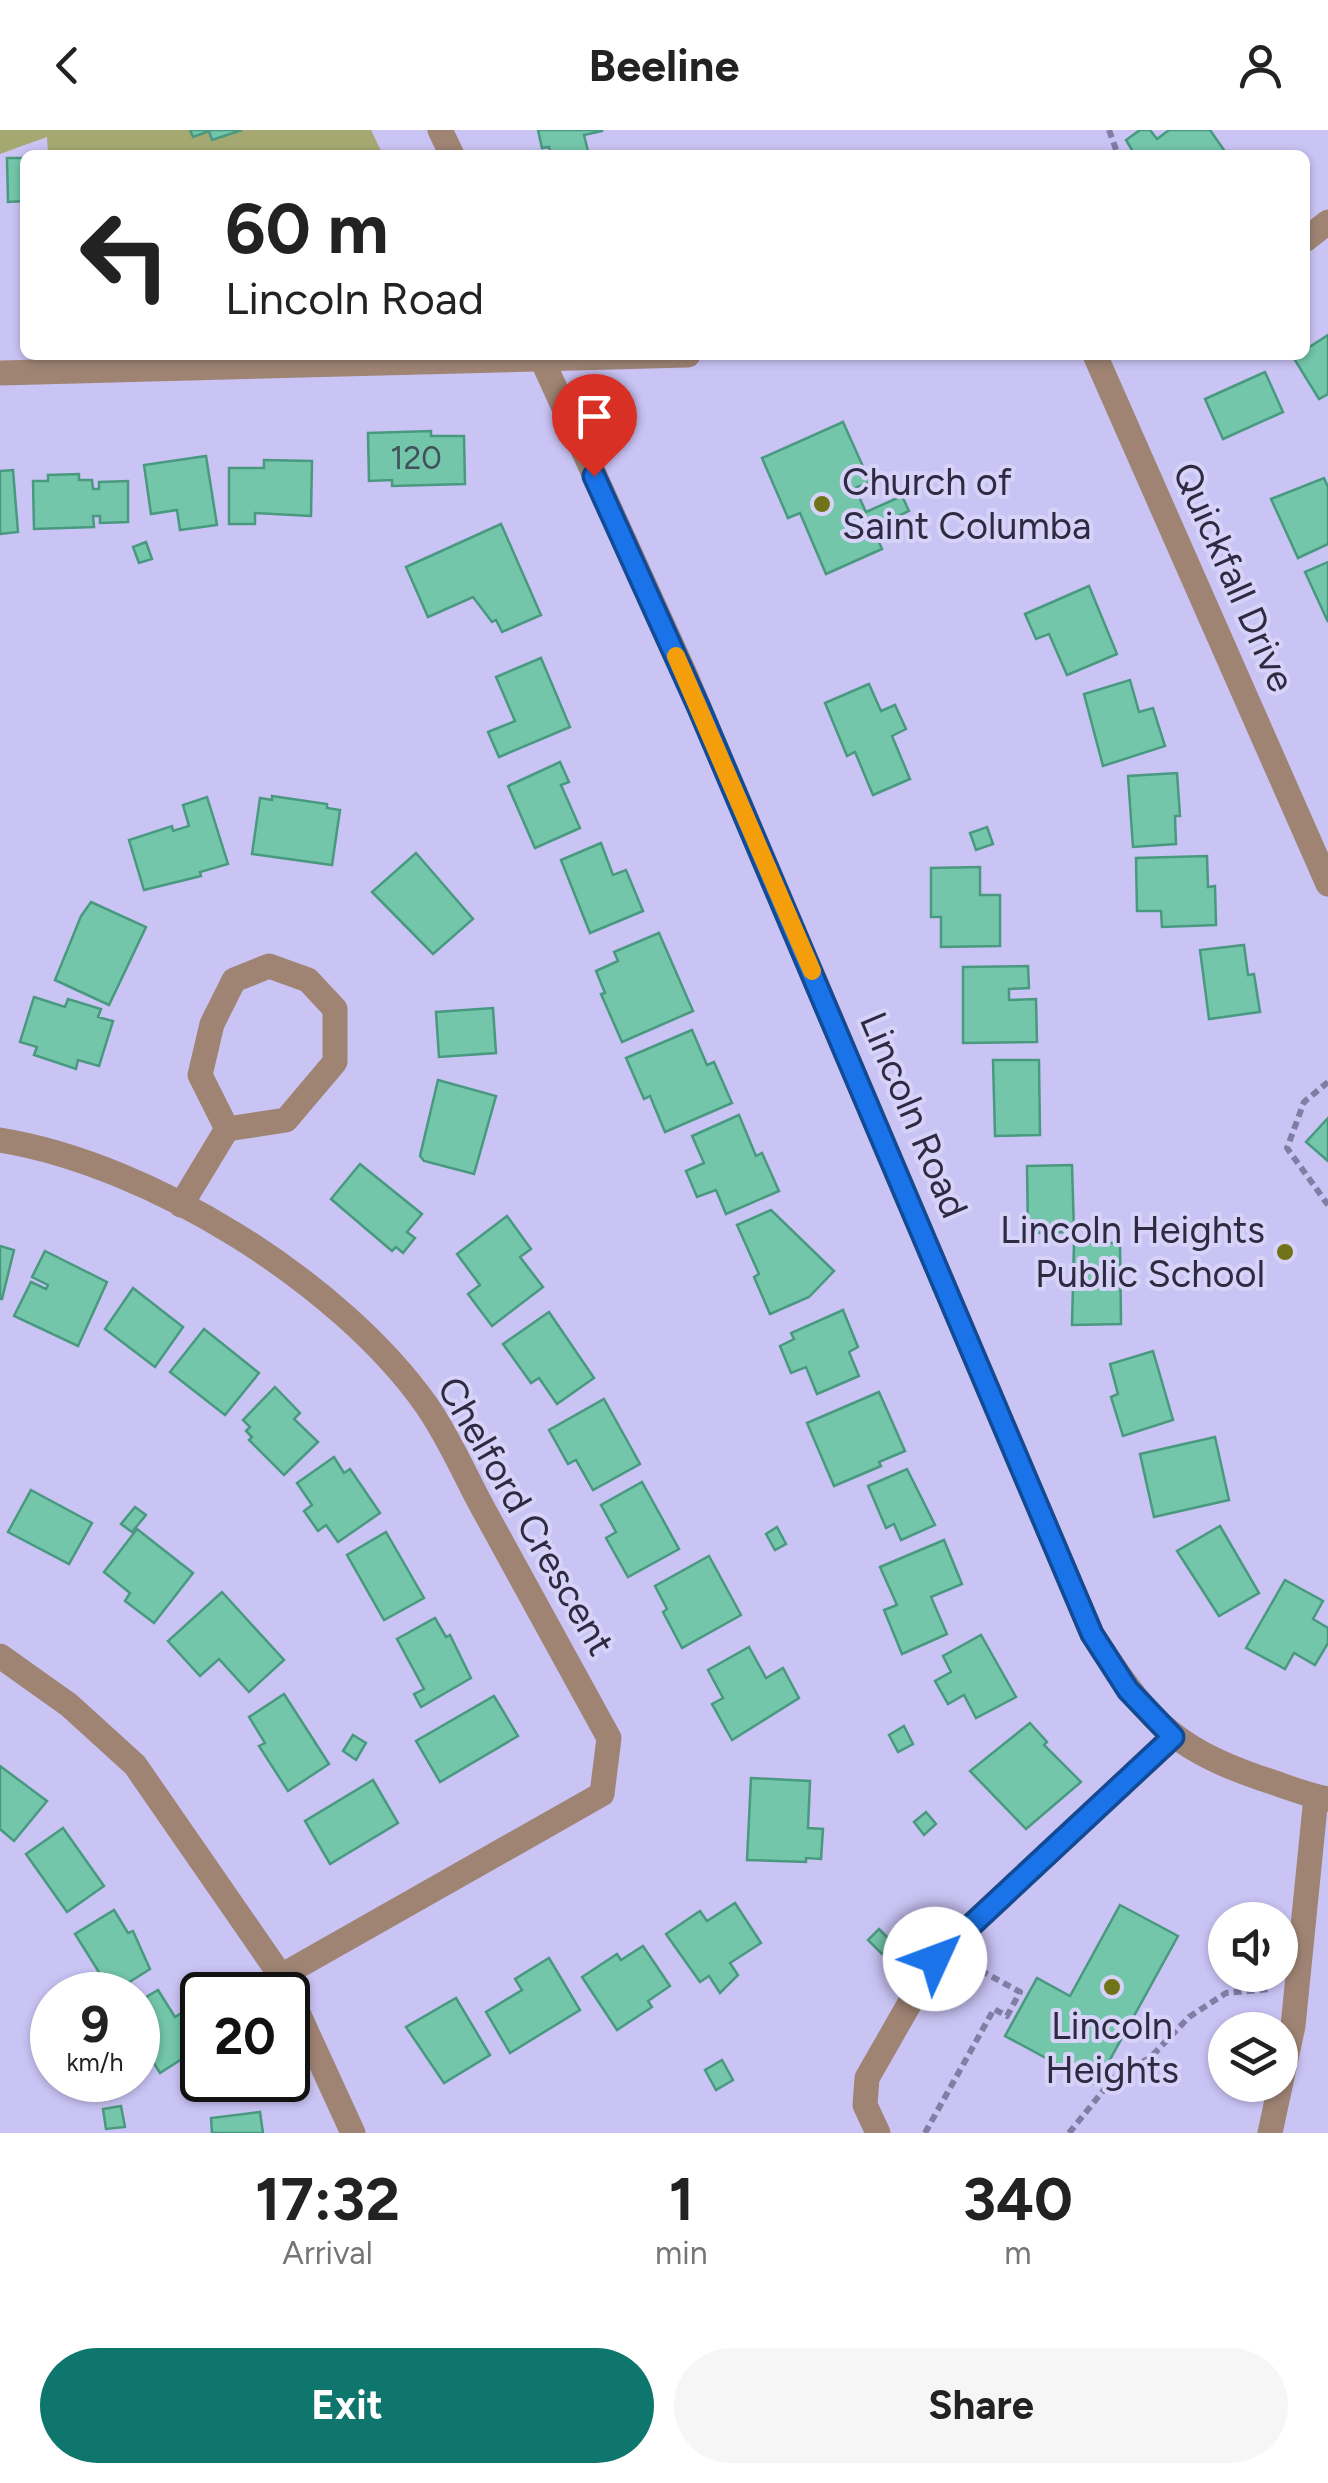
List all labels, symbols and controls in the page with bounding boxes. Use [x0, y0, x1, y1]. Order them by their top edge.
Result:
icon: back [40, 38, 95, 93]
text: Beeline [589, 38, 739, 92]
icon: person [1233, 38, 1288, 93]
text: 60 m [225, 186, 389, 271]
icon: left [60, 190, 190, 320]
text: Lincoln Road [225, 271, 484, 325]
pin [552, 374, 637, 477]
icon: arrive [567, 389, 622, 444]
house number: 120 [390, 439, 442, 477]
street label: Quickfall Drive [1163, 455, 1305, 699]
place label: Church of Saint Columba [842, 459, 1091, 549]
marker: Church of Saint Columba [811, 493, 833, 515]
street label: Lincoln Road [850, 1005, 978, 1225]
place label: Lincoln Heights Public School [1000, 1207, 1265, 1297]
marker: Lincoln Heights Public School [1274, 1241, 1296, 1263]
street label: Chelford Crescent [428, 1369, 624, 1663]
map controls [1208, 1902, 1298, 2102]
button: sound [1208, 1902, 1298, 1992]
position arrow [883, 1907, 987, 2011]
speed limit sign: 20 [180, 1972, 310, 2102]
marker: Lincoln Heights [1101, 1976, 1123, 1998]
text: 9 [80, 1994, 109, 2055]
place label: Lincoln Heights [1045, 2003, 1179, 2093]
button: layers [1208, 2012, 1298, 2102]
text: km/h [66, 2047, 124, 2077]
text: 17:32 [255, 2163, 400, 2235]
text: 1 [669, 2163, 694, 2235]
text: 340 [963, 2163, 1073, 2235]
text: Arrival [282, 2234, 373, 2272]
text: min [655, 2234, 708, 2272]
text: m [1004, 2234, 1031, 2272]
button: Exit [40, 2348, 654, 2463]
button: Share [674, 2348, 1288, 2463]

